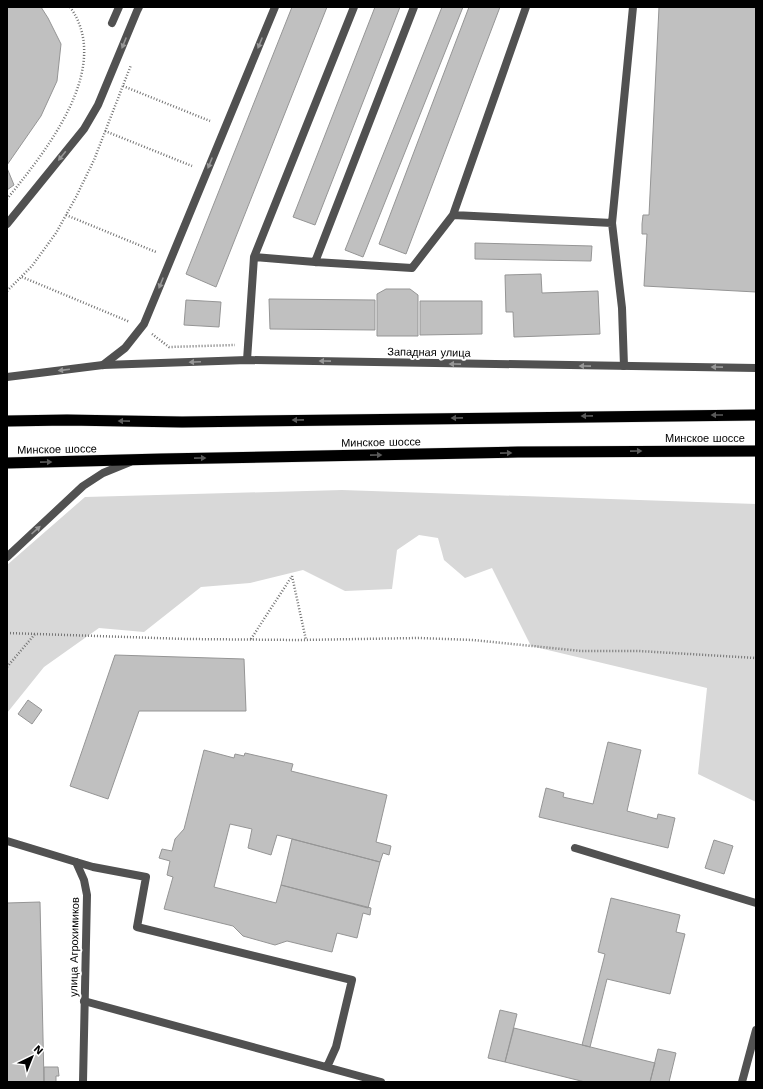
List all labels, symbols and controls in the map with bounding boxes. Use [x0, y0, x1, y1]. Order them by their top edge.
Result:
one-way arrow [120, 37, 126, 49]
one-way arrow [257, 38, 263, 49]
one-way arrow [58, 150, 66, 161]
one-way arrow [207, 158, 213, 170]
one-way arrow [157, 278, 163, 290]
street label: Западная улица [387, 345, 472, 360]
one-way arrow [189, 358, 201, 365]
one-way arrow [318, 358, 331, 364]
one-way arrow [448, 361, 461, 367]
one-way arrow [578, 363, 591, 369]
one-way arrow [711, 364, 723, 371]
one-way arrow [58, 367, 70, 373]
one-way arrow [710, 412, 723, 418]
one-way arrow [580, 413, 593, 419]
one-way arrow [450, 415, 463, 421]
one-way arrow [291, 417, 304, 423]
one-way arrow [117, 418, 130, 424]
street label: Минское шоссе [665, 432, 745, 445]
street label: Минское шоссе [341, 435, 421, 450]
street label: Минское шоссе [17, 442, 97, 457]
one-way arrow [630, 448, 643, 454]
one-way arrow [500, 450, 513, 456]
one-way arrow [370, 452, 382, 459]
one-way arrow [194, 455, 207, 461]
one-way arrow [40, 459, 53, 465]
one-way arrow [31, 526, 41, 535]
street label: улица Агрохимиков [67, 897, 82, 997]
north arrow [12, 1037, 52, 1077]
text: N [31, 1043, 46, 1058]

